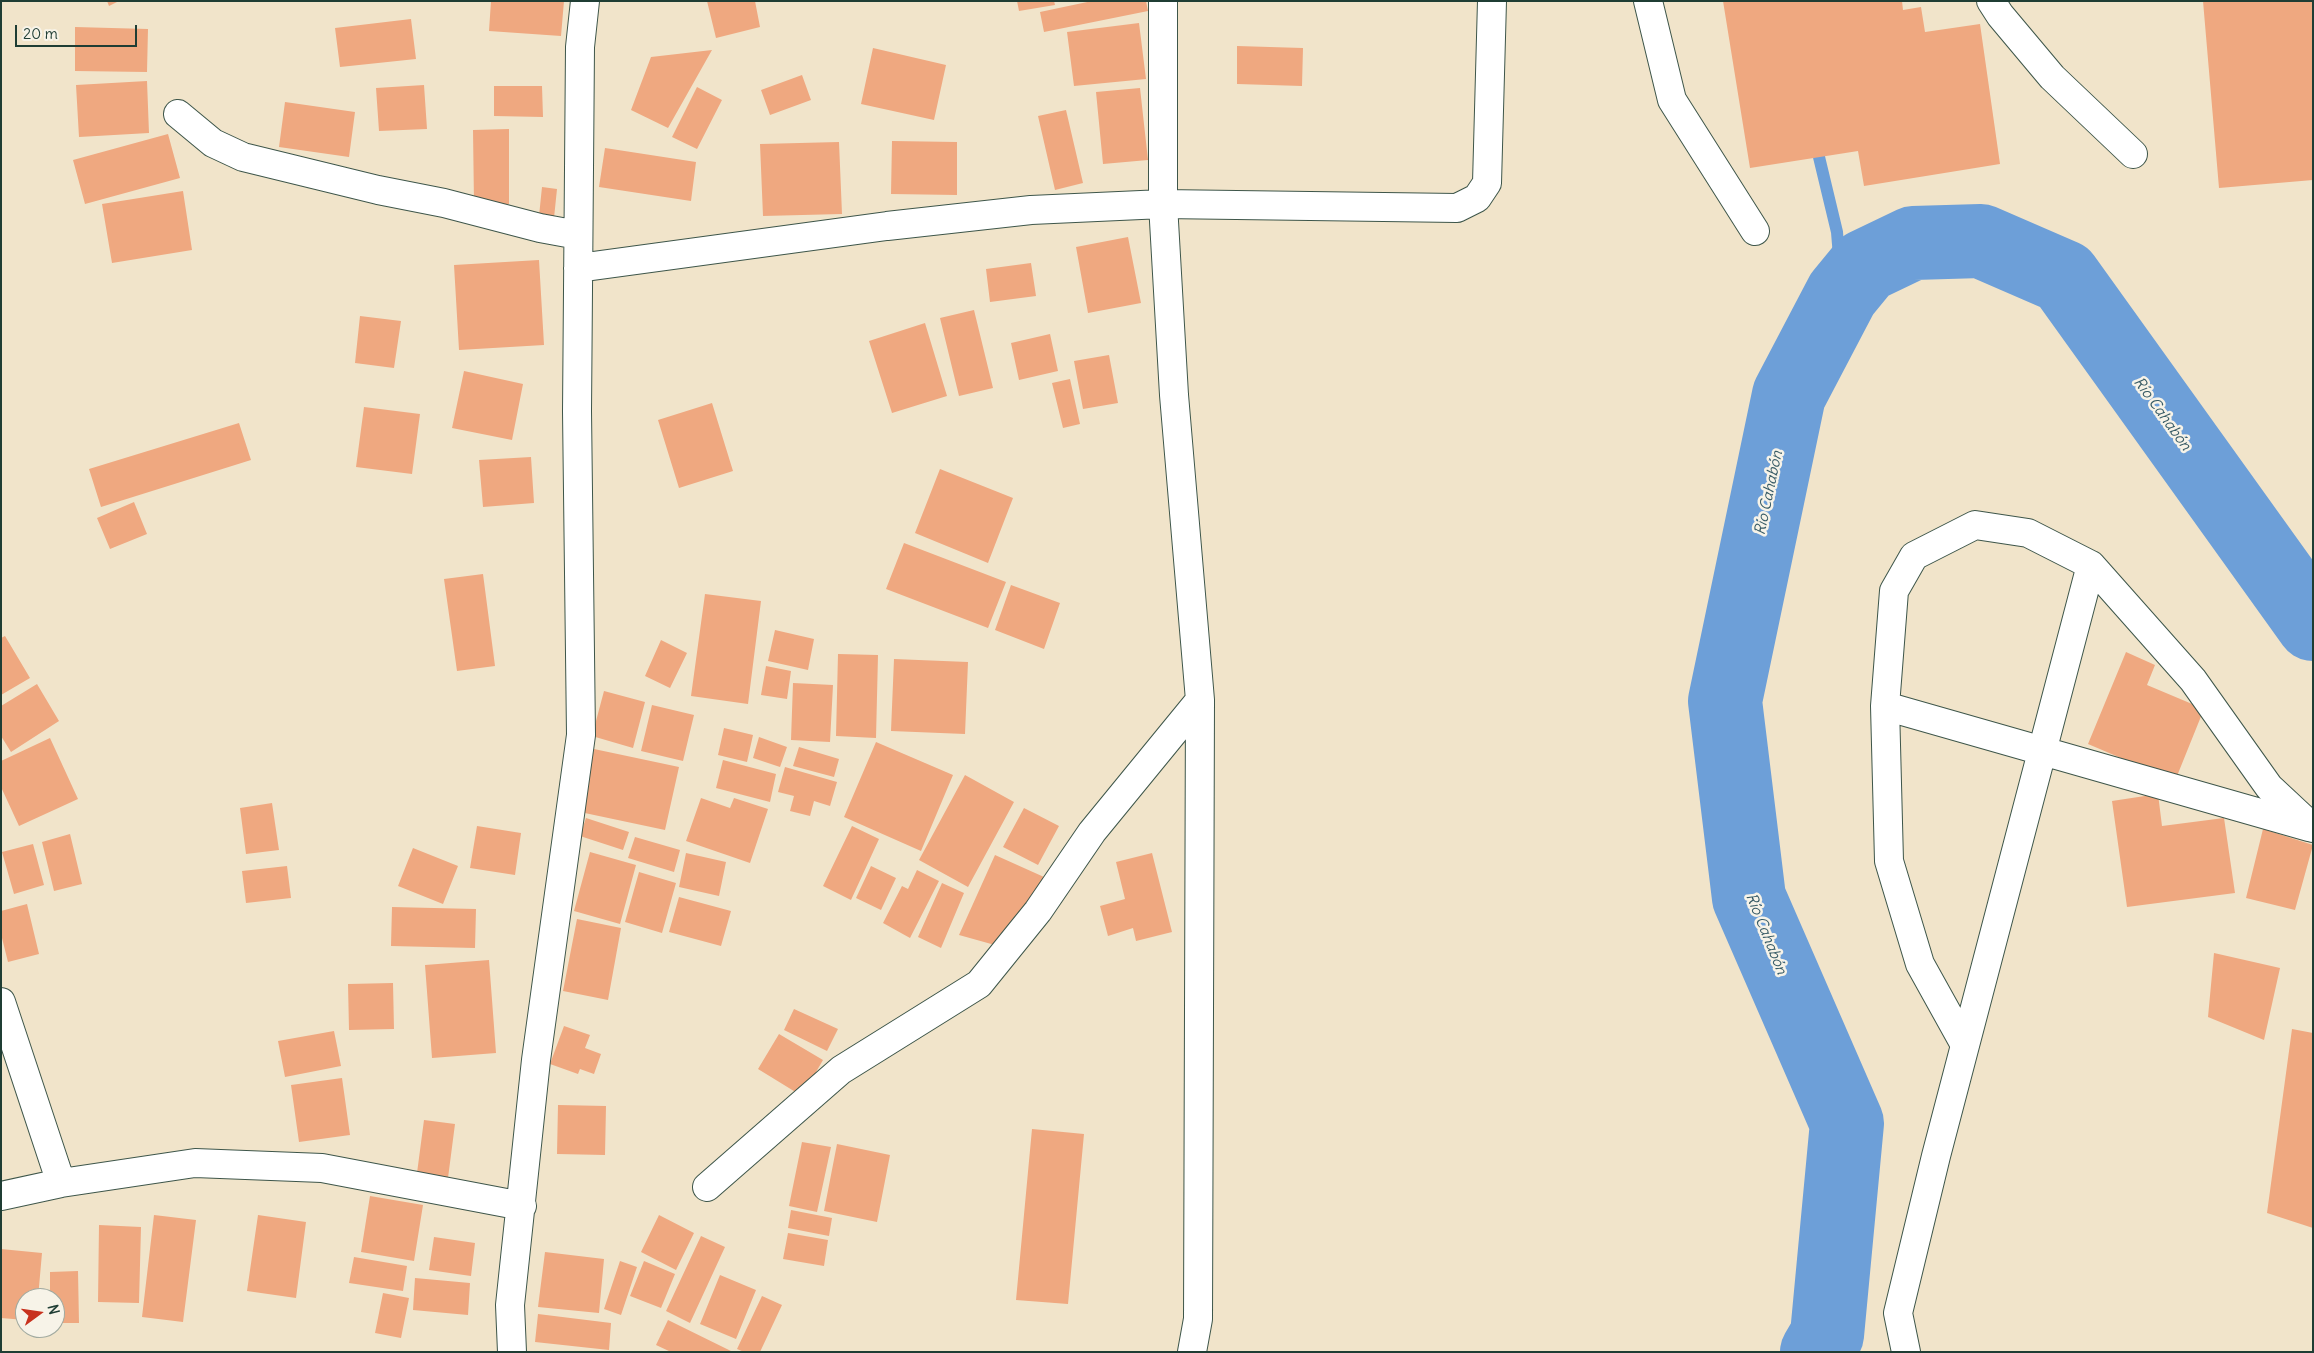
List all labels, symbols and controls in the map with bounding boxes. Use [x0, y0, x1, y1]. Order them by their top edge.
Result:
scale bar [18, 15, 140, 47]
text: 20 m [23, 24, 58, 43]
water label: Río Cahabón [2129, 374, 2195, 454]
water label: Río Cahabón [1751, 449, 1787, 537]
water label: Río Cahabón [1742, 891, 1790, 977]
north arrow [15, 1288, 65, 1338]
text: N [44, 1303, 63, 1316]

